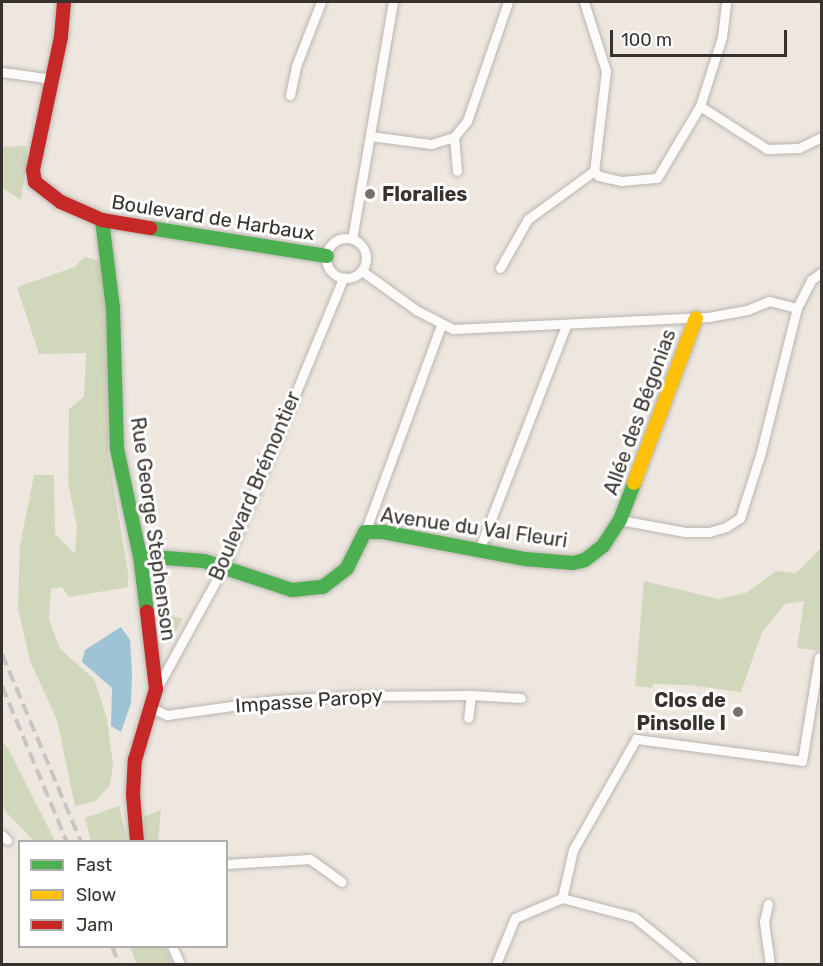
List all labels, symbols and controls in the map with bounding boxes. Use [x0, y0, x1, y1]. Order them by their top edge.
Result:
scale bar [613, 18, 790, 56]
text: 100 m [621, 29, 672, 51]
place label: Floralies [382, 182, 467, 206]
marker: Floralies [363, 187, 377, 201]
street label: Boulevard de Harbaux [110, 190, 316, 246]
street label: Allée des Bégonias [599, 326, 681, 498]
street label: Boulevard Brémontier [204, 388, 306, 584]
street label: Rue George Stephenson [125, 416, 181, 642]
street label: Avenue du Val Fleuri [379, 503, 569, 553]
street label: Impasse Paropy [234, 684, 384, 718]
place label: Clos de Pinsolle I [637, 688, 726, 735]
marker: Clos de Pinsolle I [731, 705, 745, 719]
legend [18, 840, 228, 948]
text: Fast [76, 854, 112, 876]
text: Slow [76, 884, 116, 906]
text: Jam [76, 914, 113, 936]

